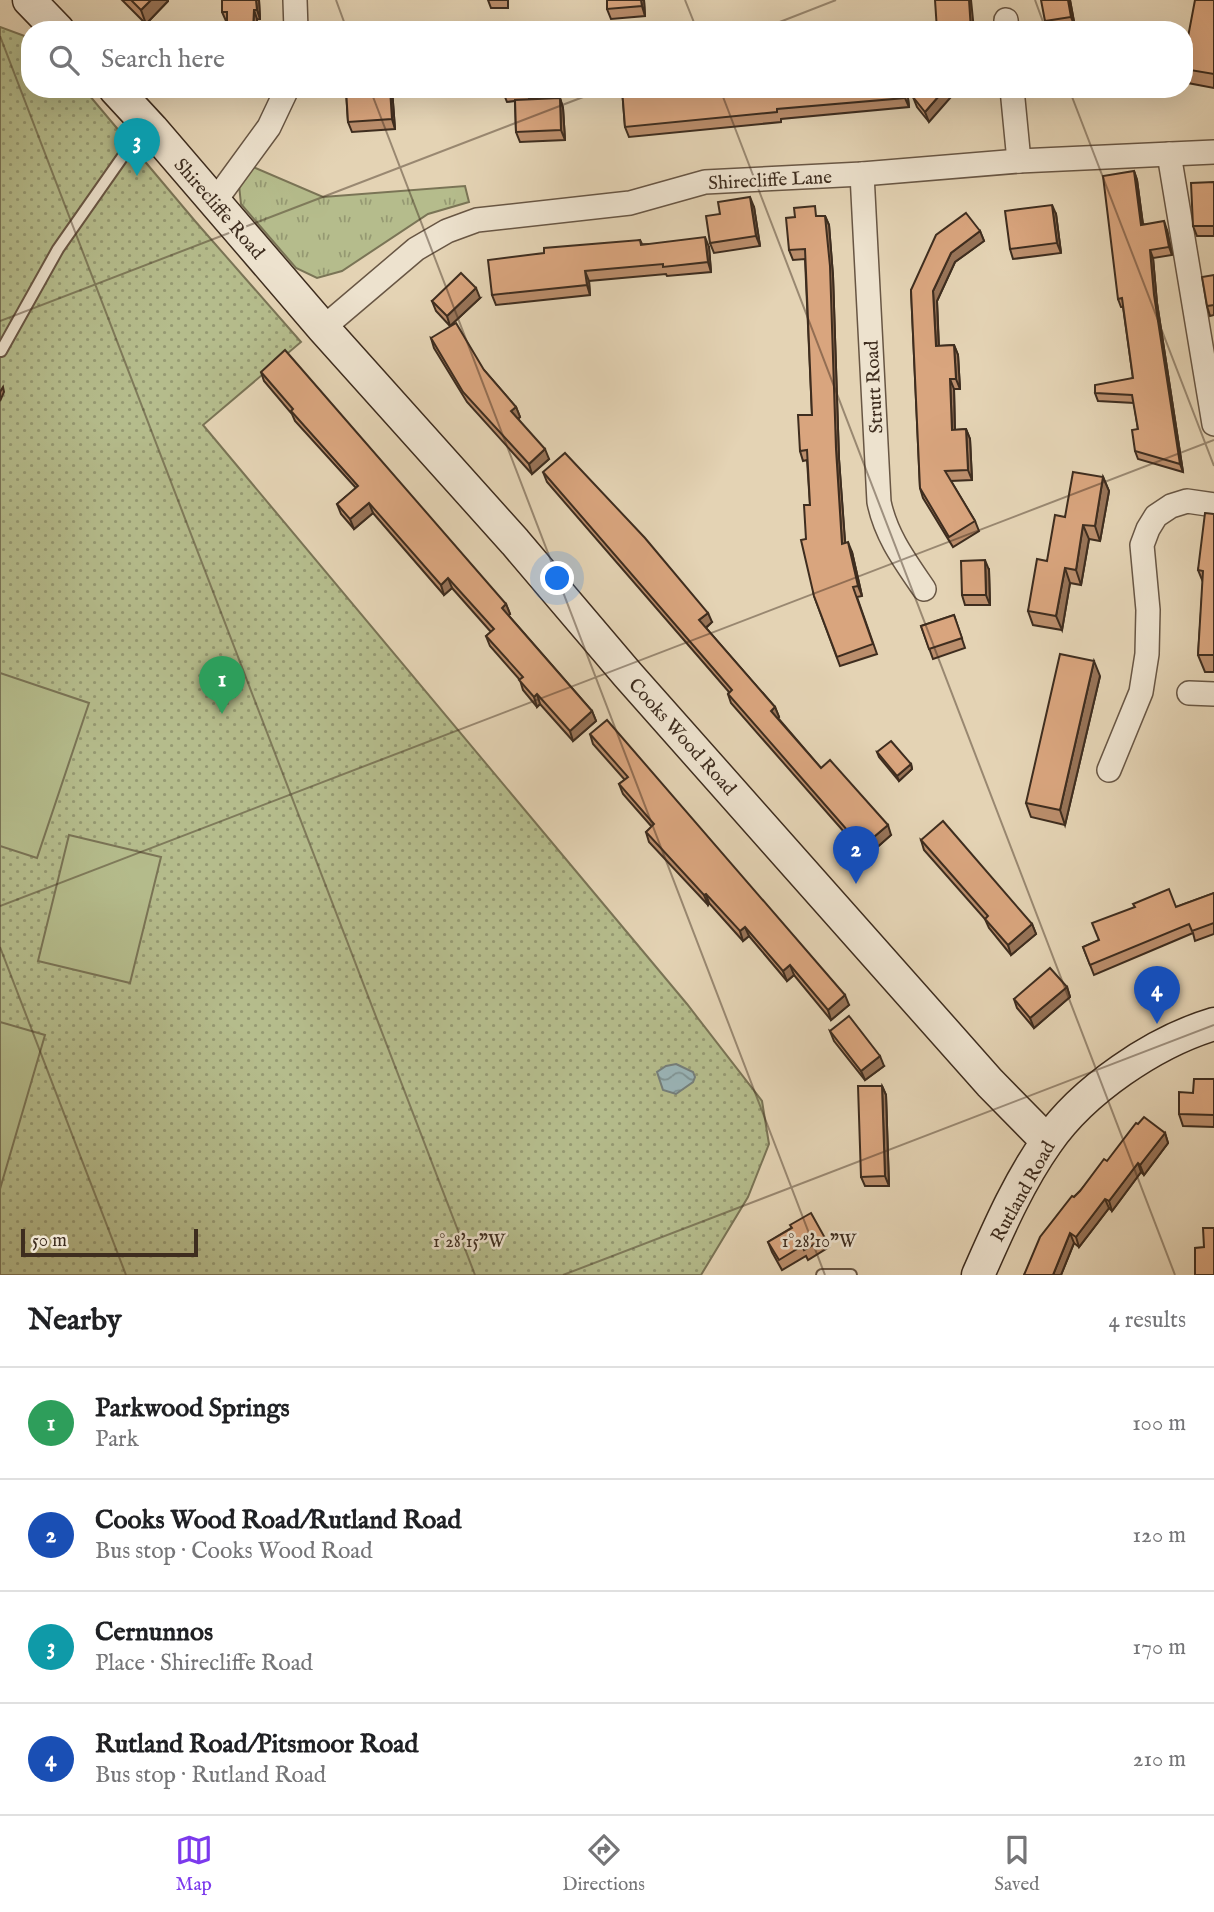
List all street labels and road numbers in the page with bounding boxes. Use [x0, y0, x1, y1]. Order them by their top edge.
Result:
street label: Shirecliffe Road [168, 154, 270, 265]
street label: Shirecliffe Lane [708, 166, 833, 196]
street label: Strutt Road [861, 339, 889, 434]
street label: Cooks Wood Road [622, 674, 741, 802]
street label: Rutland Road [986, 1137, 1062, 1247]

